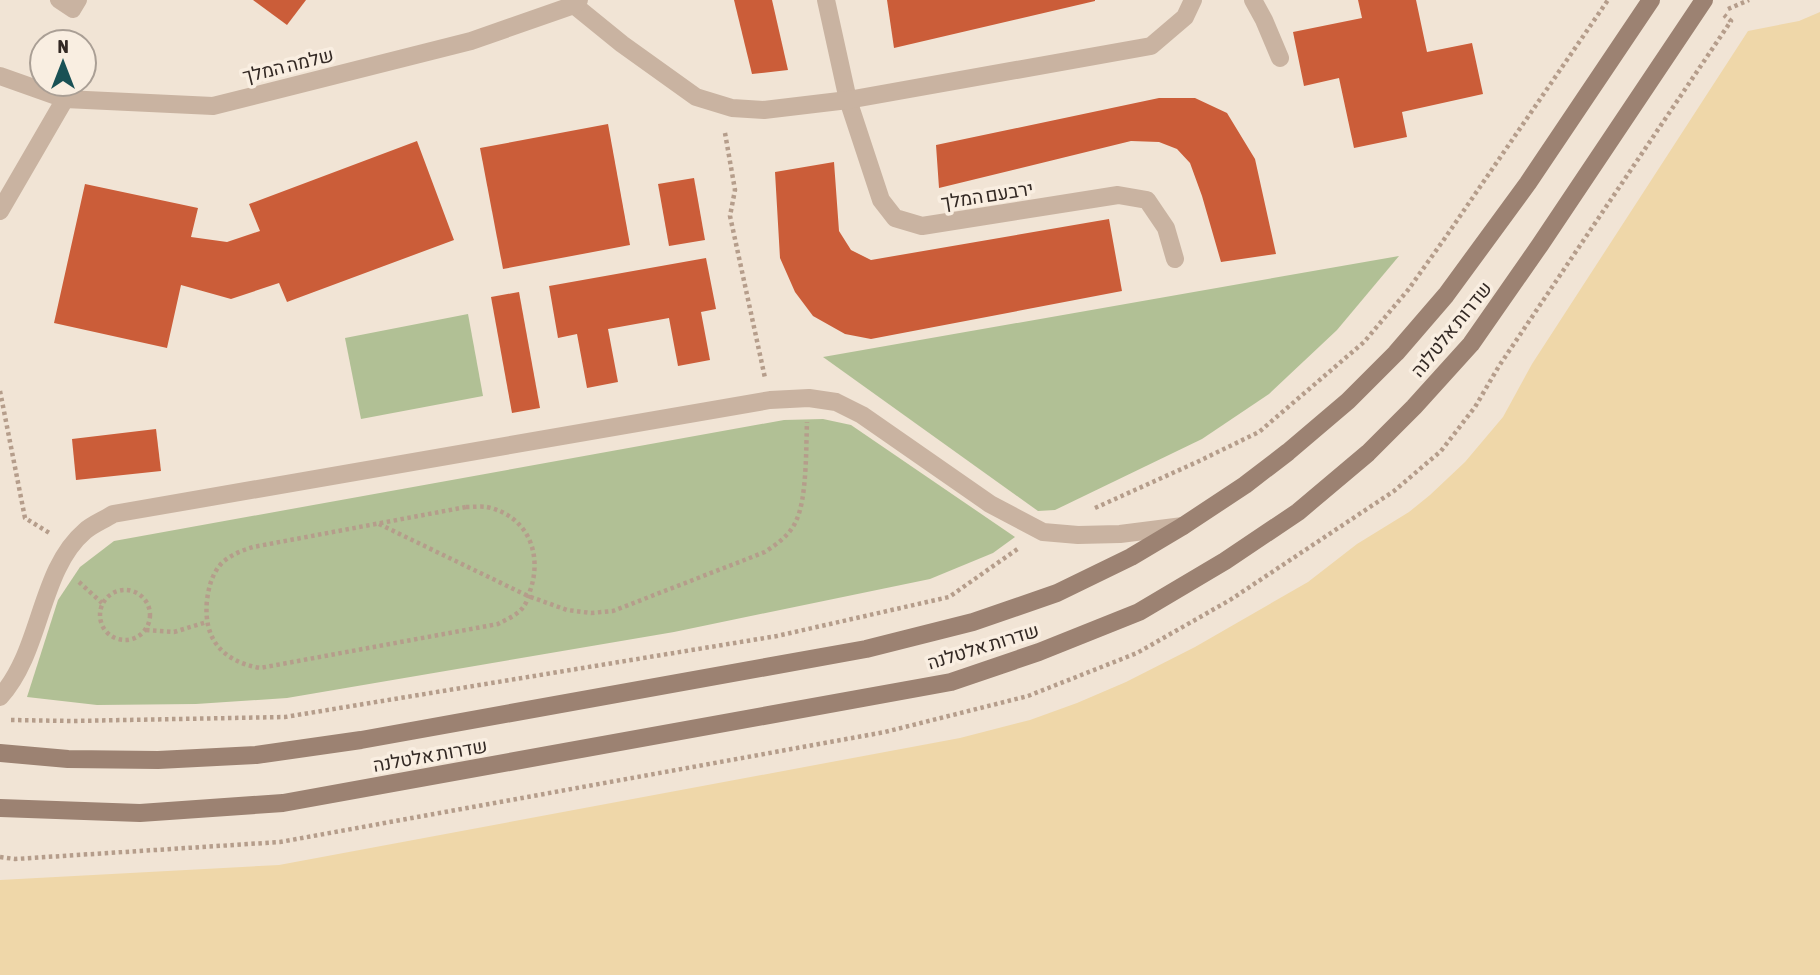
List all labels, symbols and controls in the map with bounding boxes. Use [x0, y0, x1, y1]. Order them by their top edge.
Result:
north arrow [28, 28, 98, 98]
text: N [57, 35, 69, 57]
street label: שלמה המלך [240, 43, 336, 87]
street label: ירבעם המלך [939, 177, 1035, 213]
street label: שדרות אלטלנה [1406, 277, 1496, 381]
street label: שדרות אלטלנה [924, 619, 1042, 673]
street label: שדרות אלטלנה [371, 734, 489, 776]

